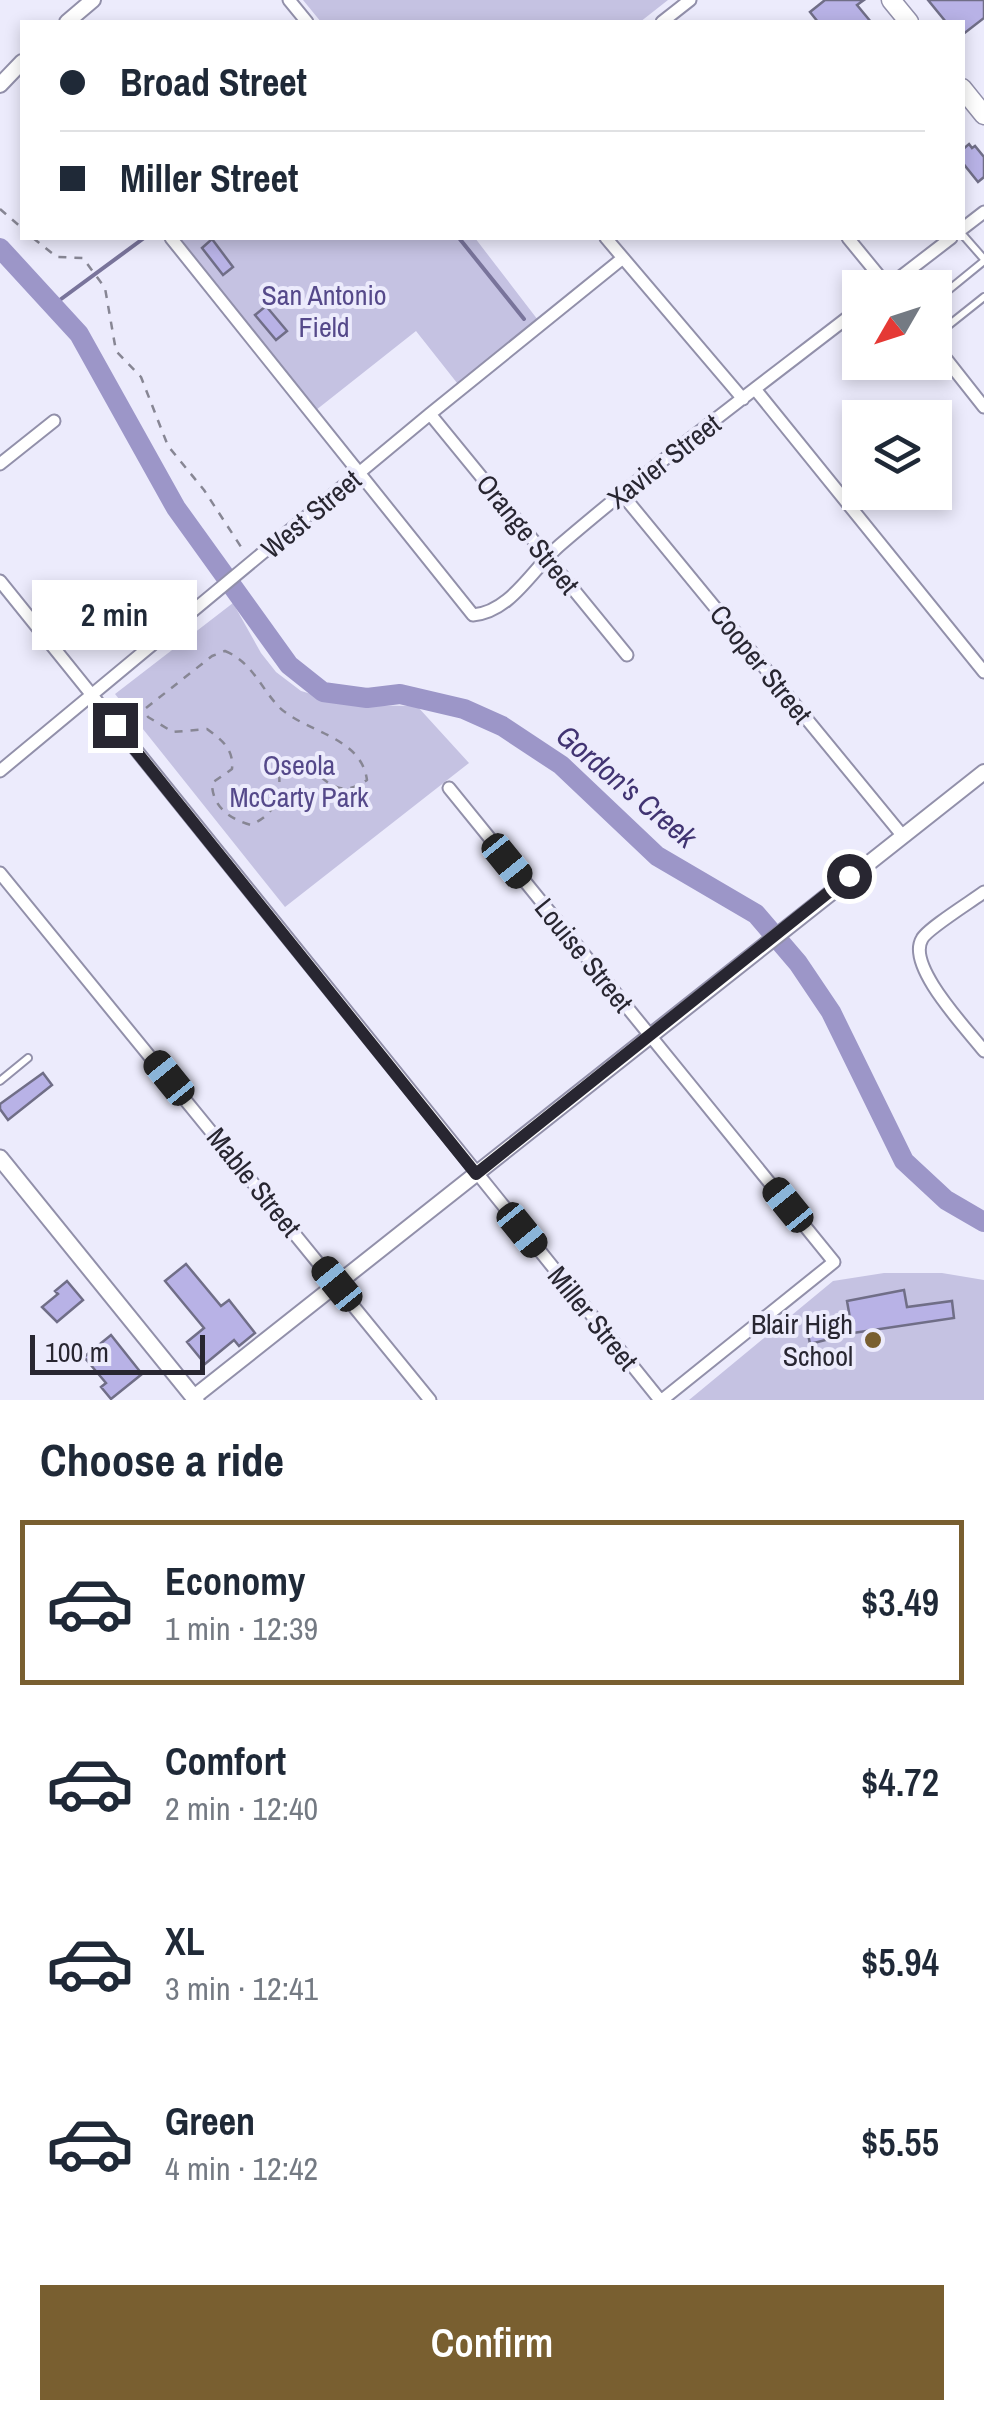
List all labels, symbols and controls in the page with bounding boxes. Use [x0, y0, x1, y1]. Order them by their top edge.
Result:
text: Broad Street [120, 57, 307, 108]
text: Miller Street [120, 153, 298, 204]
north arrow [842, 270, 952, 380]
map controls [842, 270, 952, 510]
park label: San Antonio Field [261, 276, 387, 346]
button: layers [842, 400, 952, 510]
street label: Xavier Street [600, 405, 728, 517]
street label: West Street [253, 461, 369, 567]
street label: Orange Street [468, 466, 588, 602]
callout: 2 min [32, 580, 198, 650]
text: 2 min [81, 593, 148, 636]
street label: Cooper Street [701, 596, 821, 732]
route end [93, 703, 138, 748]
water label: Gordon's Creek [548, 716, 707, 858]
park label: Oseola McCarty Park [229, 746, 369, 816]
car [476, 828, 538, 894]
route start [827, 854, 872, 899]
street label: Louise Street [526, 890, 642, 1020]
car [138, 1045, 200, 1111]
street label: Mable Street [198, 1119, 310, 1245]
car [757, 1172, 819, 1238]
car [491, 1197, 553, 1263]
car [306, 1251, 368, 1317]
street label: Miller Street [539, 1258, 647, 1378]
place label: Blair High School [751, 1305, 853, 1375]
marker: Blair High School [862, 1329, 884, 1351]
scale bar [30, 1330, 205, 1374]
text: 100 m [45, 1333, 109, 1371]
text: Choose a ride [40, 1429, 284, 1490]
text: Economy [165, 1556, 305, 1607]
icon: car [45, 1558, 135, 1648]
text: $3.49 [861, 1577, 939, 1628]
text: 1 min · 12:39 [165, 1607, 318, 1650]
text: Comfort [165, 1736, 286, 1787]
icon: car [45, 1738, 135, 1828]
text: $4.72 [861, 1757, 939, 1808]
text: 2 min · 12:40 [165, 1787, 318, 1830]
text: XL [165, 1916, 205, 1967]
icon: car [45, 1918, 135, 2008]
text: $5.94 [861, 1937, 939, 1988]
text: 3 min · 12:41 [165, 1967, 318, 2010]
text: Green [165, 2096, 255, 2147]
icon: car [45, 2098, 135, 2188]
text: $5.55 [861, 2117, 939, 2168]
text: 4 min · 12:42 [165, 2147, 318, 2190]
button: Confirm [40, 2285, 944, 2400]

